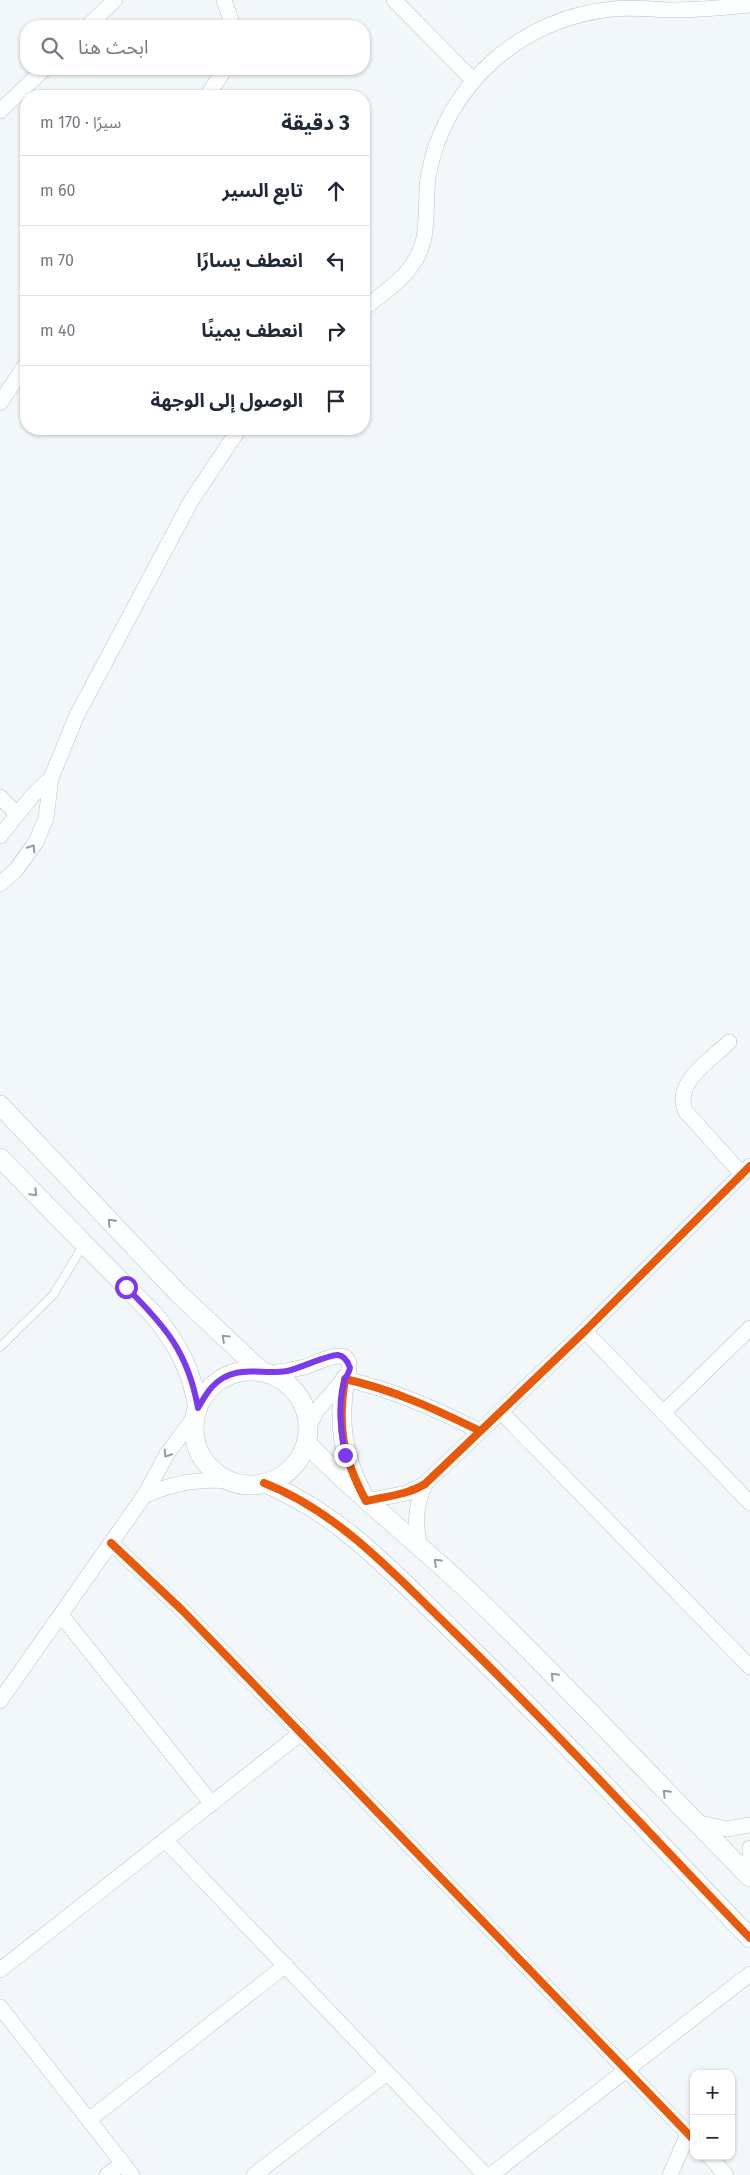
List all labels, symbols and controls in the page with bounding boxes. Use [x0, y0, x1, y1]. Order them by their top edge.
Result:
search box [20, 20, 370, 75]
icon: search [38, 34, 66, 62]
text: ابحث هنا [78, 36, 149, 59]
text: 3 دقيقة [281, 110, 350, 136]
text: سيرًا · 170 m [40, 113, 121, 132]
icon: ahead [322, 177, 350, 205]
text: تابع السير [222, 179, 303, 202]
text: 60 m [40, 181, 75, 200]
icon: left [322, 247, 350, 275]
text: انعطف يسارًا [196, 249, 303, 272]
text: 70 m [40, 251, 74, 270]
icon: right [322, 317, 350, 345]
text: انعطف يمينًا [201, 319, 303, 342]
text: 40 m [40, 321, 75, 340]
icon: arrive [322, 387, 350, 415]
text: الوصول إلى الوجهة [151, 389, 303, 412]
one-way arrow [26, 844, 35, 853]
one-way arrow [28, 1187, 37, 1196]
one-way arrow [108, 1219, 117, 1228]
route start [115, 1276, 138, 1299]
one-way arrow [222, 1335, 231, 1344]
route end [334, 1444, 357, 1467]
one-way arrow [164, 1449, 173, 1458]
one-way arrow [434, 1559, 443, 1568]
one-way arrow [550, 1673, 559, 1682]
one-way arrow [663, 1790, 672, 1799]
map controls [690, 2070, 735, 2160]
button: + [690, 2070, 735, 2115]
button: − [690, 2115, 735, 2160]

